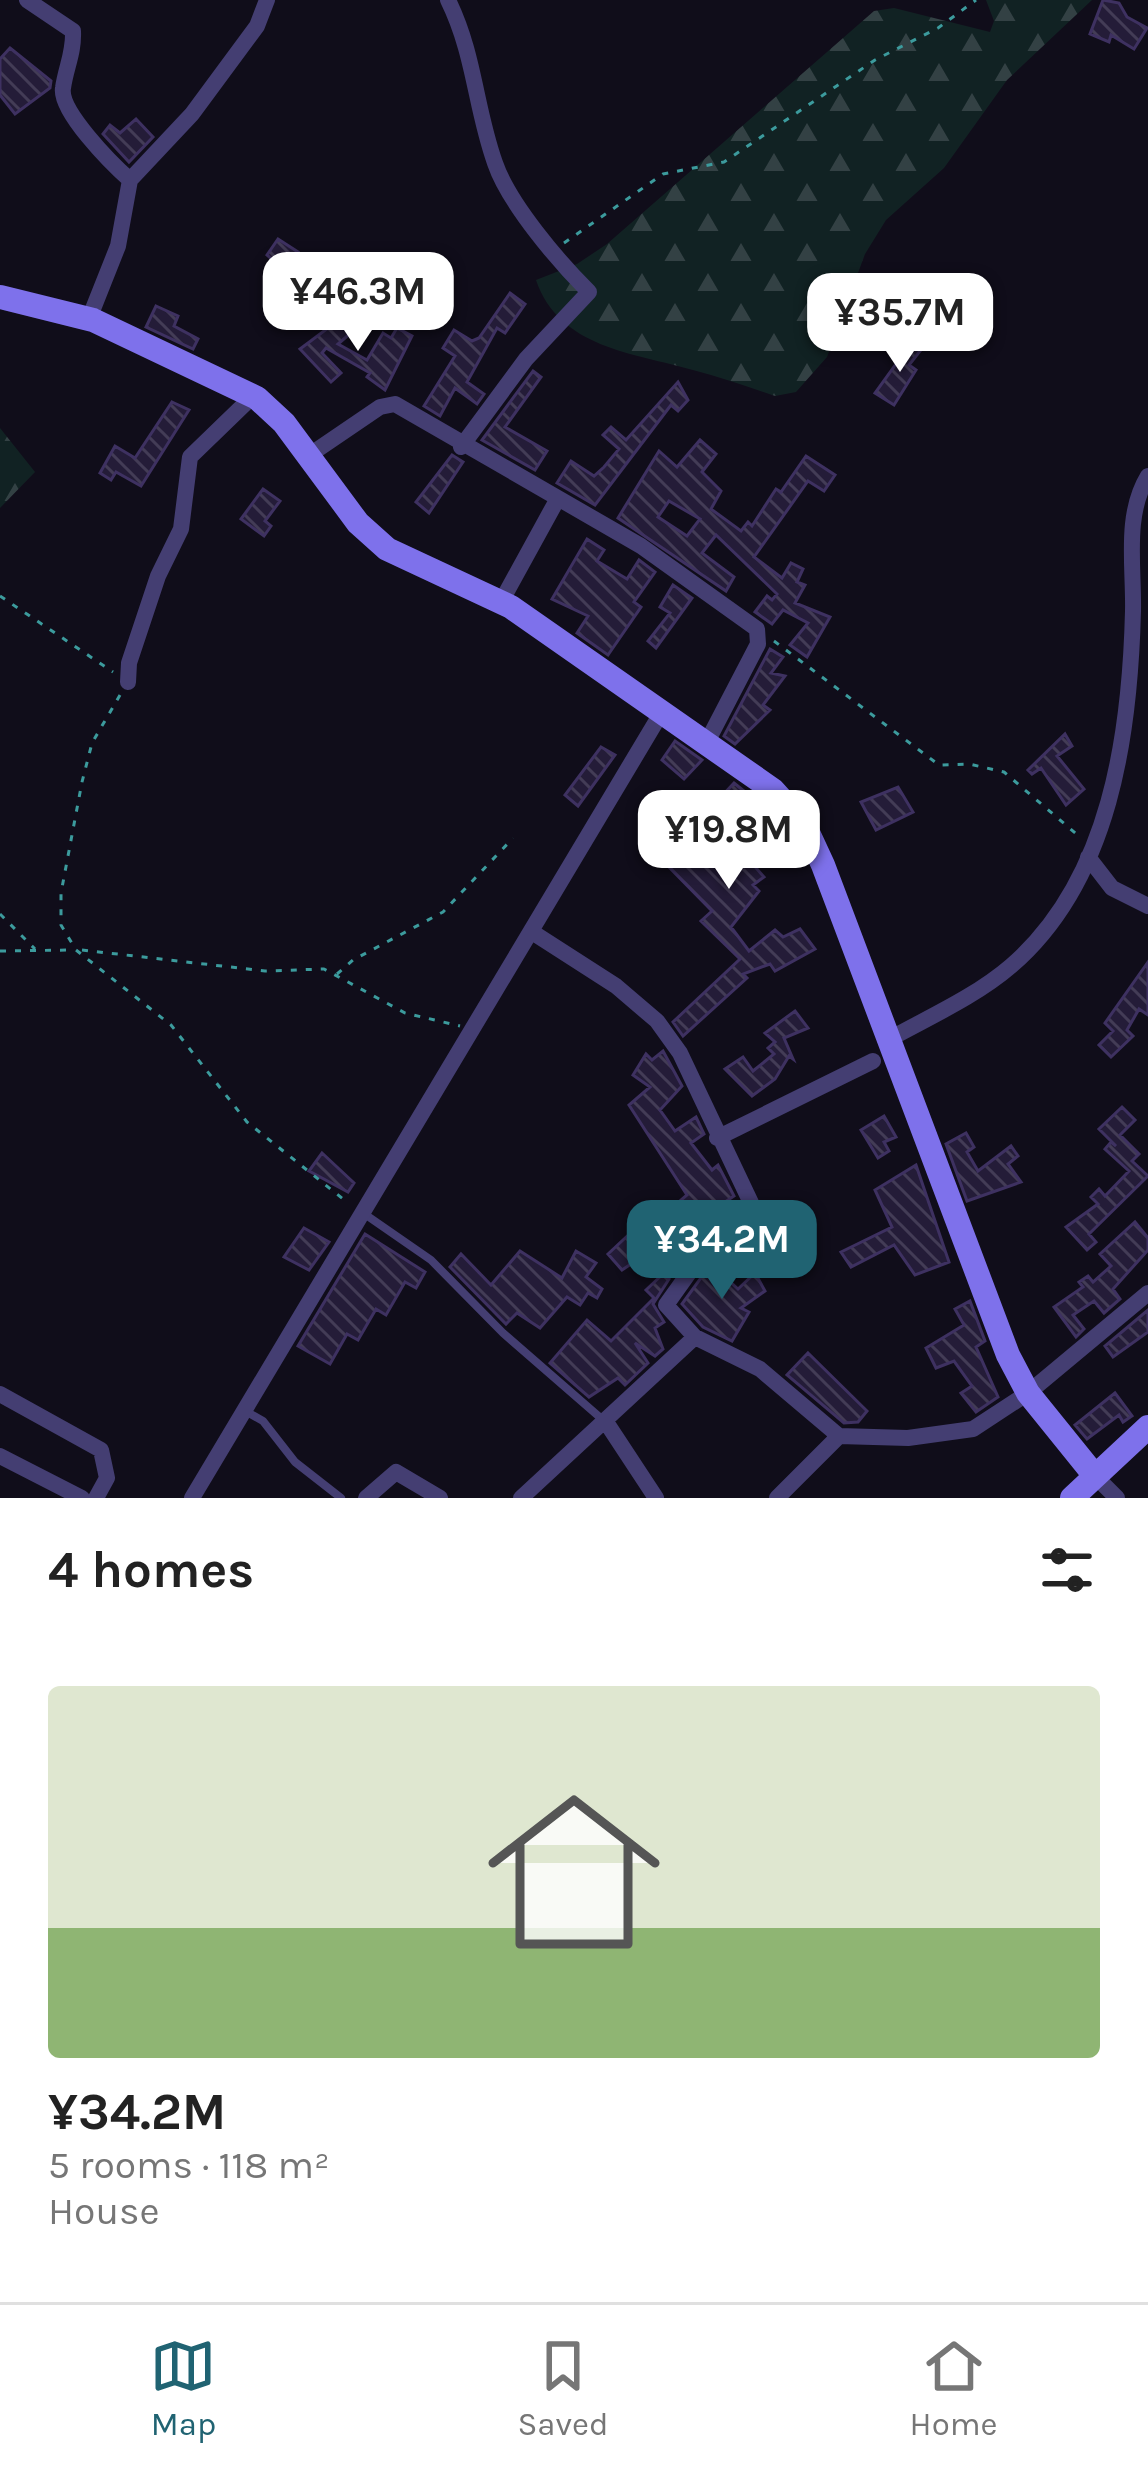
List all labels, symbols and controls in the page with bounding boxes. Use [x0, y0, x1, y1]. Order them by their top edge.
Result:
pin: ¥46.3M [260, 252, 456, 354]
text: ¥46.3M [290, 268, 426, 314]
pin: ¥35.7M [802, 273, 998, 375]
text: ¥35.7M [834, 289, 966, 335]
pin: ¥19.8M [631, 790, 827, 892]
text: ¥19.8M [665, 806, 793, 852]
pin: ¥34.2M [624, 1200, 820, 1302]
text: ¥34.2M [654, 1216, 790, 1262]
icon: filters [1034, 1537, 1100, 1603]
text: 4 homes [48, 1540, 254, 1600]
icon: home [466, 1764, 682, 1980]
text: ¥34.2M [48, 2082, 226, 2142]
text: 5 rooms · 118 m² [48, 2142, 330, 2188]
text: House [48, 2188, 160, 2234]
tab: Map [150, 2333, 216, 2443]
tab: Saved [517, 2333, 609, 2443]
tab: Home [910, 2333, 998, 2443]

